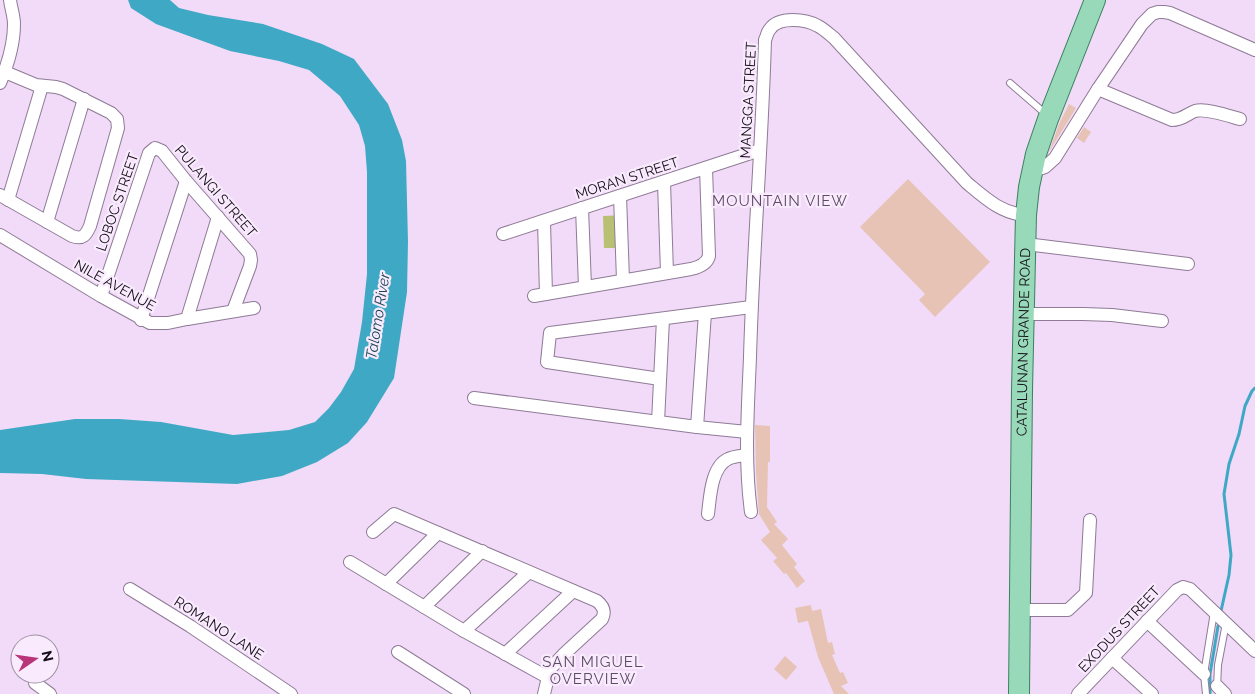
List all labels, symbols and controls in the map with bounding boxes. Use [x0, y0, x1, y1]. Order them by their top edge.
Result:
street label: MANGGA STREET [737, 41, 759, 159]
street label: PULANGI STREET [172, 142, 261, 241]
street label: LOBOC STREET [93, 150, 141, 253]
street label: MORAN STREET [573, 154, 681, 202]
district label: MOUNTAIN VIEW [712, 192, 848, 210]
street label: CATALUNAN GRANDE ROAD [1014, 248, 1033, 436]
street label: NILE AVENUE [71, 256, 159, 314]
water label: Talomo River [362, 271, 394, 360]
street label: EXODUS STREET [1075, 582, 1163, 675]
street label: ROMANO LANE [171, 593, 267, 663]
north arrow [10, 634, 60, 684]
text: N [39, 649, 57, 663]
district label: SAN MIGUEL OVERVIEW [542, 653, 644, 688]

